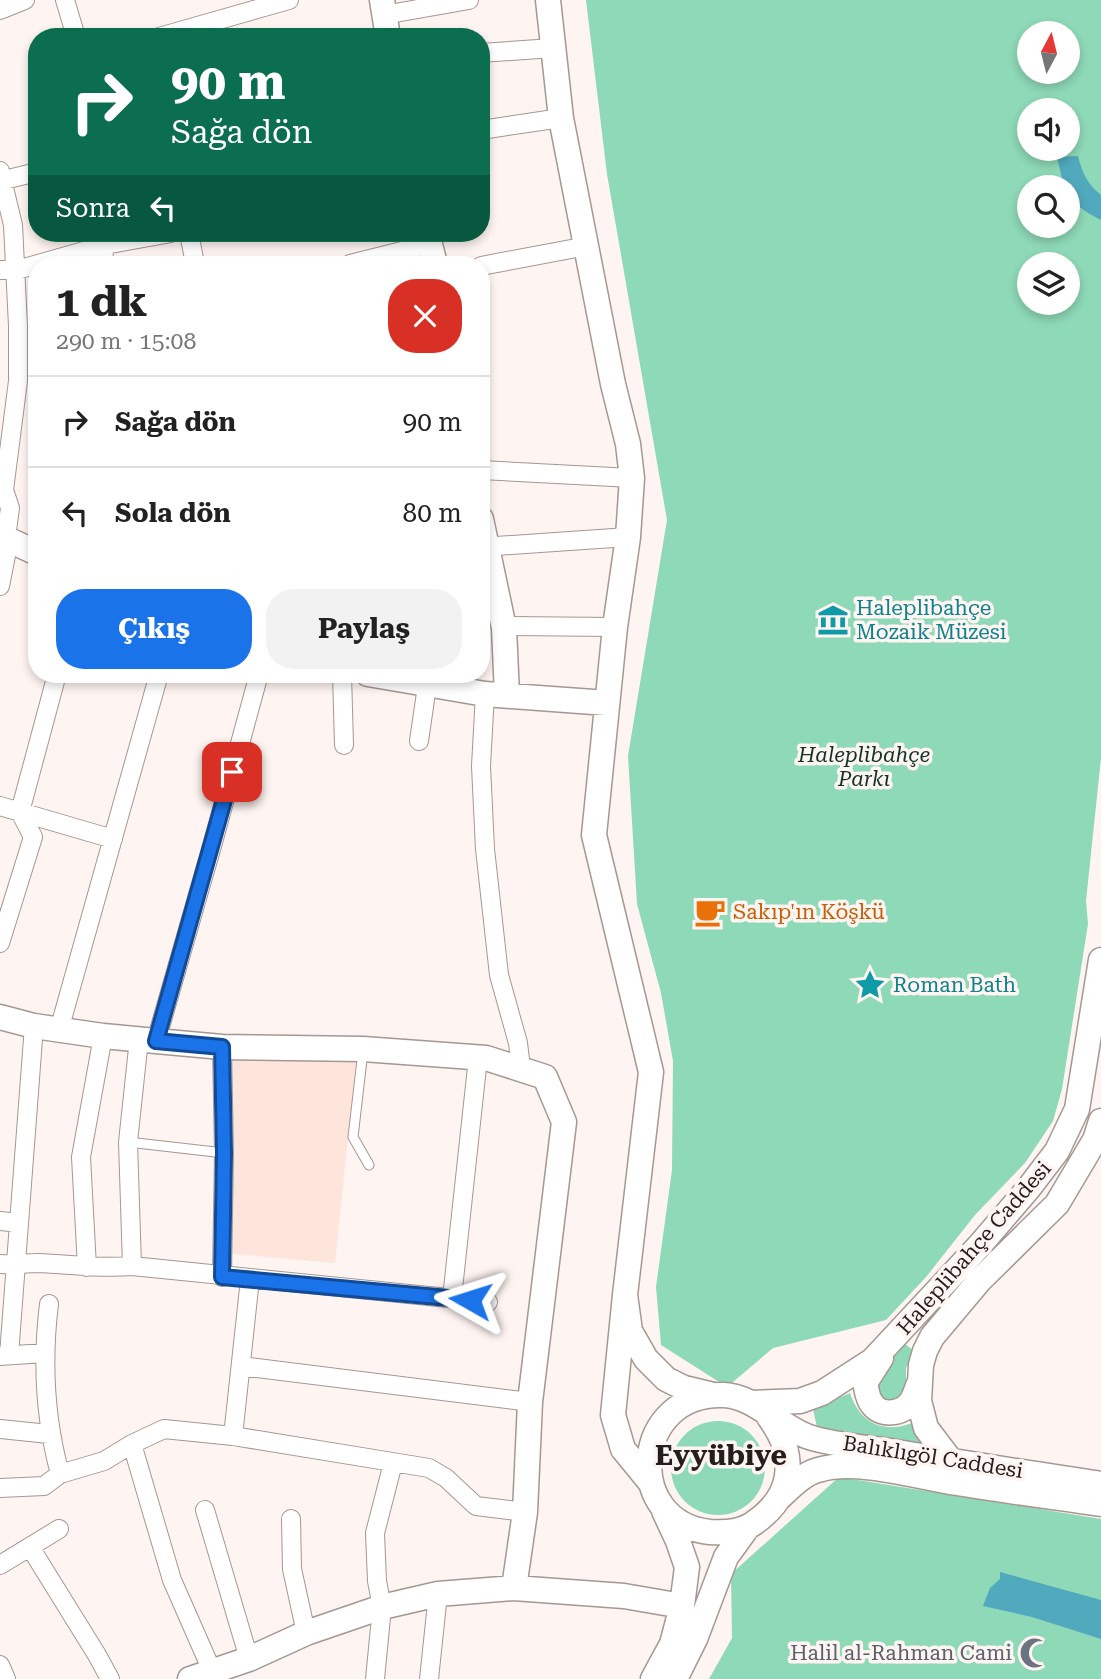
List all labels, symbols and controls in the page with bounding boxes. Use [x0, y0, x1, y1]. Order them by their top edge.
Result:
north arrow [1017, 21, 1080, 84]
map controls [1017, 21, 1080, 315]
text: 90 m [171, 54, 286, 111]
icon: right [56, 56, 147, 147]
button: sound [1017, 98, 1080, 161]
text: Sağa dön [171, 113, 312, 151]
button: search [1017, 175, 1080, 238]
icon: left [144, 189, 182, 227]
text: Sonra [56, 193, 130, 223]
button: layers [1017, 252, 1080, 315]
text: 1 dk [56, 277, 147, 326]
button: close [388, 279, 462, 353]
text: 290 m · 15:08 [56, 328, 196, 355]
icon: right [56, 403, 94, 441]
text: Sağa dön [115, 407, 236, 437]
text: 90 m [403, 407, 462, 437]
icon: left [56, 494, 94, 532]
text: Sola dön [115, 498, 231, 528]
text: 80 m [403, 498, 462, 528]
button: Çıkış [56, 589, 252, 669]
button: Paylaş [266, 589, 462, 669]
place label: Haleplibahçe Mozaik Müzesi [856, 596, 1007, 644]
museum icon: Haleplibahçe Mozaik Müzesi [816, 603, 850, 637]
pin [202, 742, 262, 802]
park label: Haleplibahçe Parkı [797, 743, 930, 791]
icon: arrive [213, 753, 251, 791]
cafe icon: Sakıp'ın Köşkü [693, 895, 727, 929]
place label: Sakıp'ın Köşkü [733, 900, 885, 924]
place icon: Roman Bath [853, 968, 887, 1002]
place label: Roman Bath [893, 973, 1017, 997]
street label: Haleplibahçe Caddesi [892, 1156, 1056, 1340]
position arrow [433, 1263, 507, 1337]
street label: Balıklıgöl Caddesi [841, 1431, 1025, 1483]
district label: Eyyübiye [655, 1439, 787, 1472]
mosque icon: Halil al-Rahman Cami [1018, 1636, 1052, 1670]
place label: Halil al-Rahman Cami [790, 1641, 1012, 1665]

